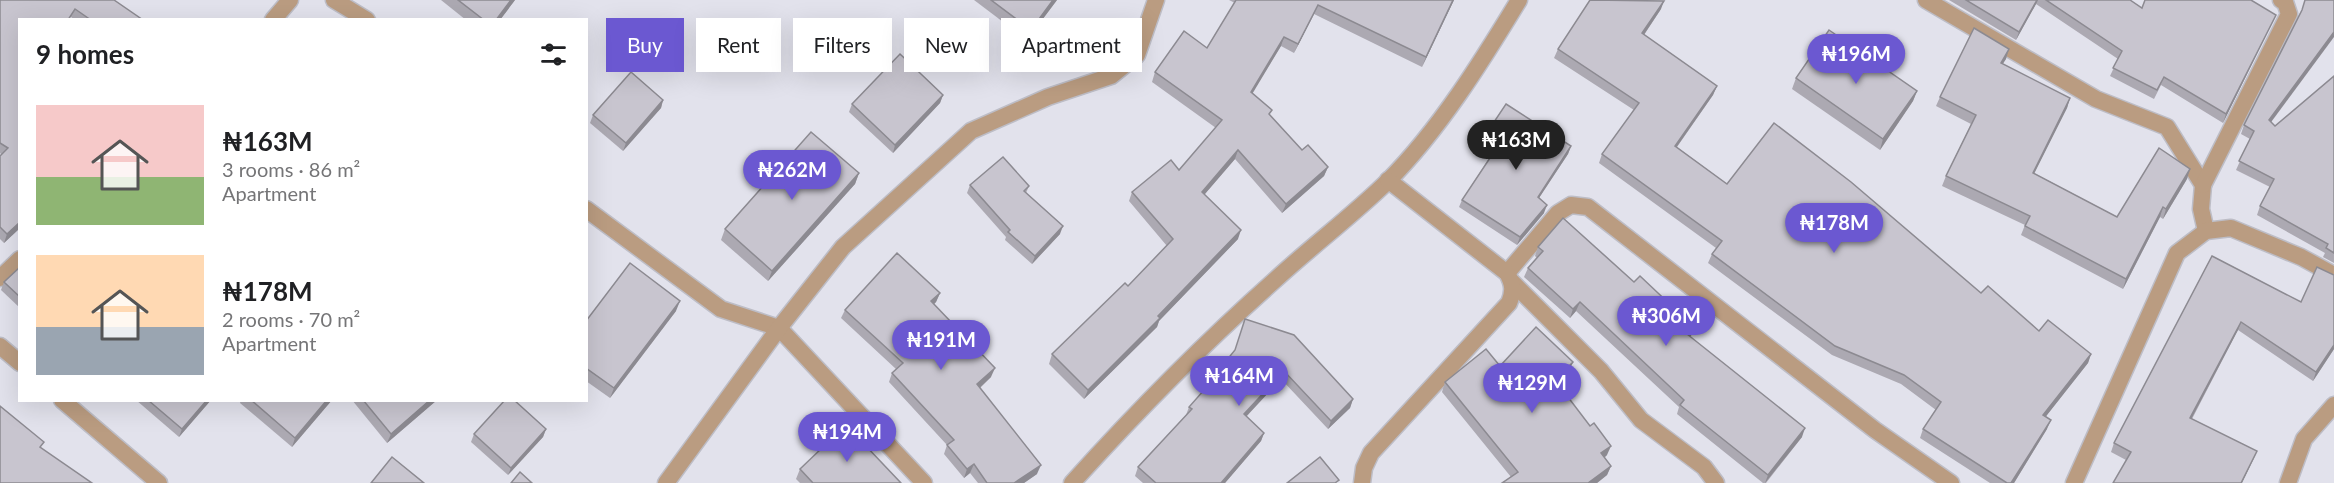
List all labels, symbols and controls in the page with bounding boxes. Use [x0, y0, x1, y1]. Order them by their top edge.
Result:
chip: Buy [606, 18, 684, 72]
chip: Rent [696, 18, 781, 72]
chip: Filters [793, 18, 892, 72]
chip: New [904, 18, 989, 72]
chip: Apartment [1001, 18, 1142, 72]
pin: ₦196M [1814, 34, 1898, 85]
text: 9 homes [36, 38, 134, 70]
icon: filters [537, 38, 570, 71]
text: ₦196M [1821, 41, 1891, 65]
pin: ₦163M [1474, 120, 1558, 171]
text: ₦163M [222, 125, 313, 157]
text: ₦163M [1481, 127, 1551, 151]
icon: home [84, 129, 156, 201]
pin: ₦262M [750, 150, 834, 201]
text: 3 rooms · 86 m² [222, 157, 360, 181]
text: ₦262M [757, 157, 827, 181]
text: Apartment [222, 181, 316, 205]
pin: ₦178M [1792, 203, 1876, 254]
text: ₦178M [1799, 210, 1869, 234]
text: ₦178M [222, 275, 313, 307]
icon: home [84, 279, 156, 351]
pin: ₦306M [1624, 296, 1708, 347]
text: ₦306M [1631, 303, 1701, 327]
text: 2 rooms · 70 m² [222, 307, 360, 331]
pin: ₦191M [899, 320, 983, 371]
text: ₦191M [906, 327, 976, 351]
text: Apartment [222, 331, 316, 355]
pin: ₦164M [1197, 356, 1281, 407]
text: ₦164M [1204, 363, 1274, 387]
pin: ₦129M [1490, 363, 1574, 414]
text: ₦129M [1497, 370, 1567, 394]
pin: ₦194M [805, 412, 889, 463]
text: ₦194M [812, 419, 882, 443]

